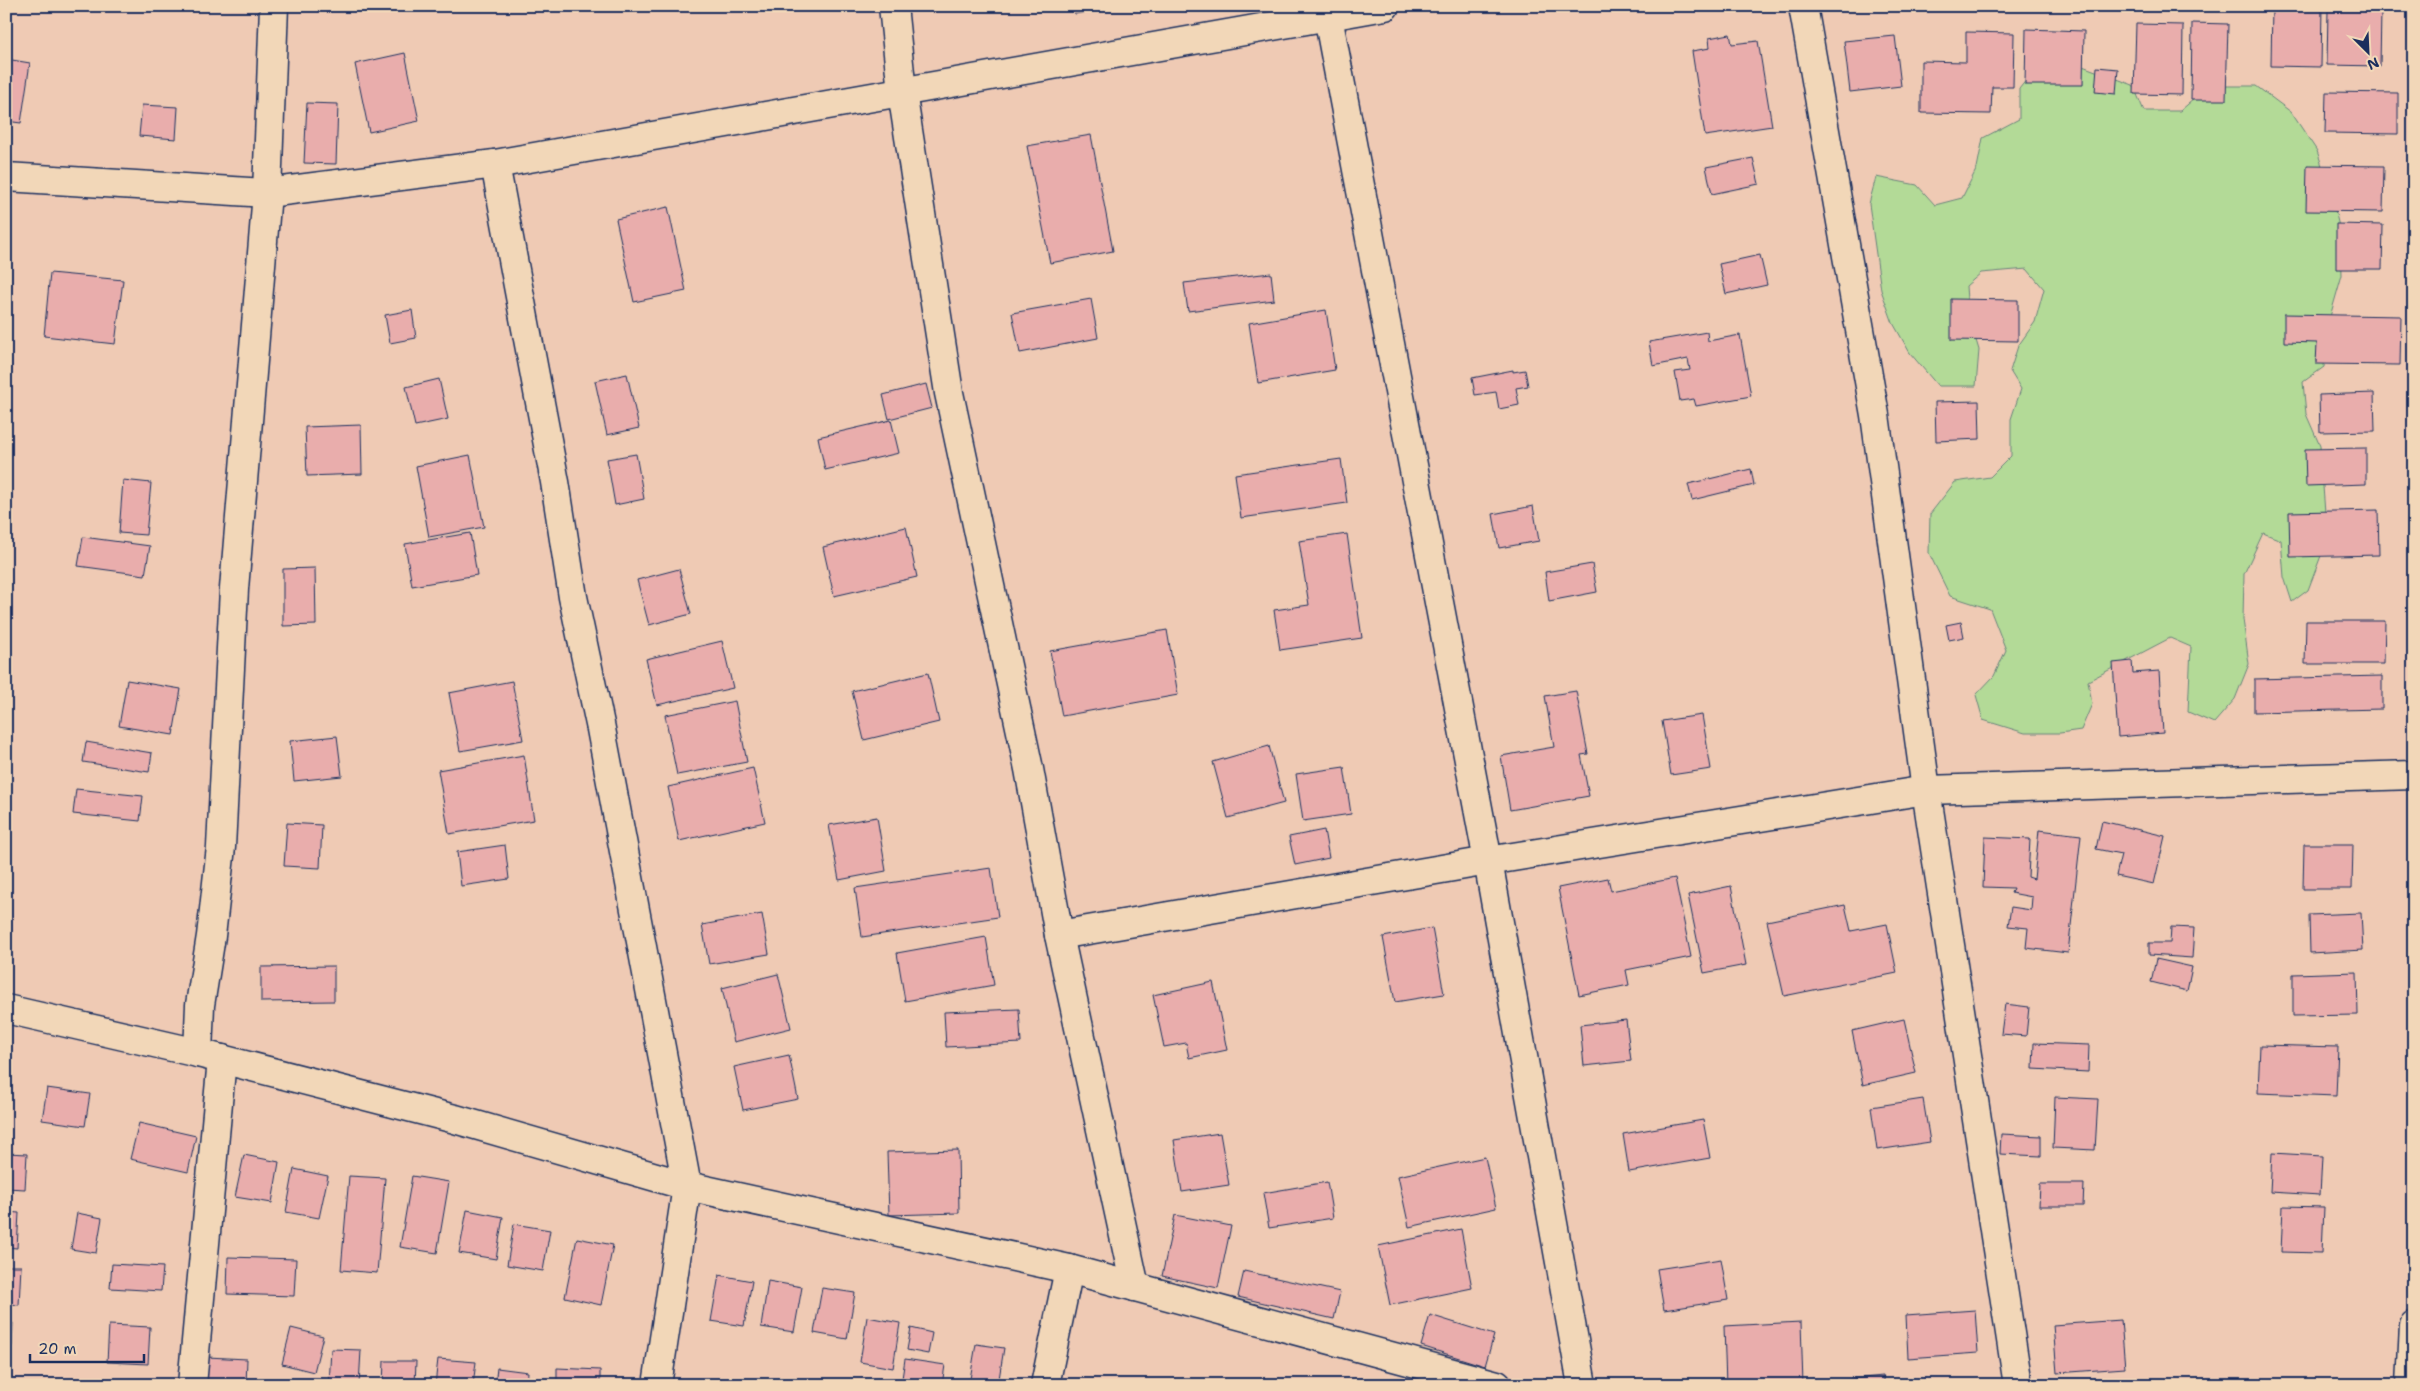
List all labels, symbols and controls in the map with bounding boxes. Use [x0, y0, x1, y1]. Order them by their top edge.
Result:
north arrow [2342, 28, 2392, 78]
text: N [2365, 53, 2382, 74]
scale bar [30, 1331, 144, 1363]
text: 20 m [38, 1339, 77, 1359]

